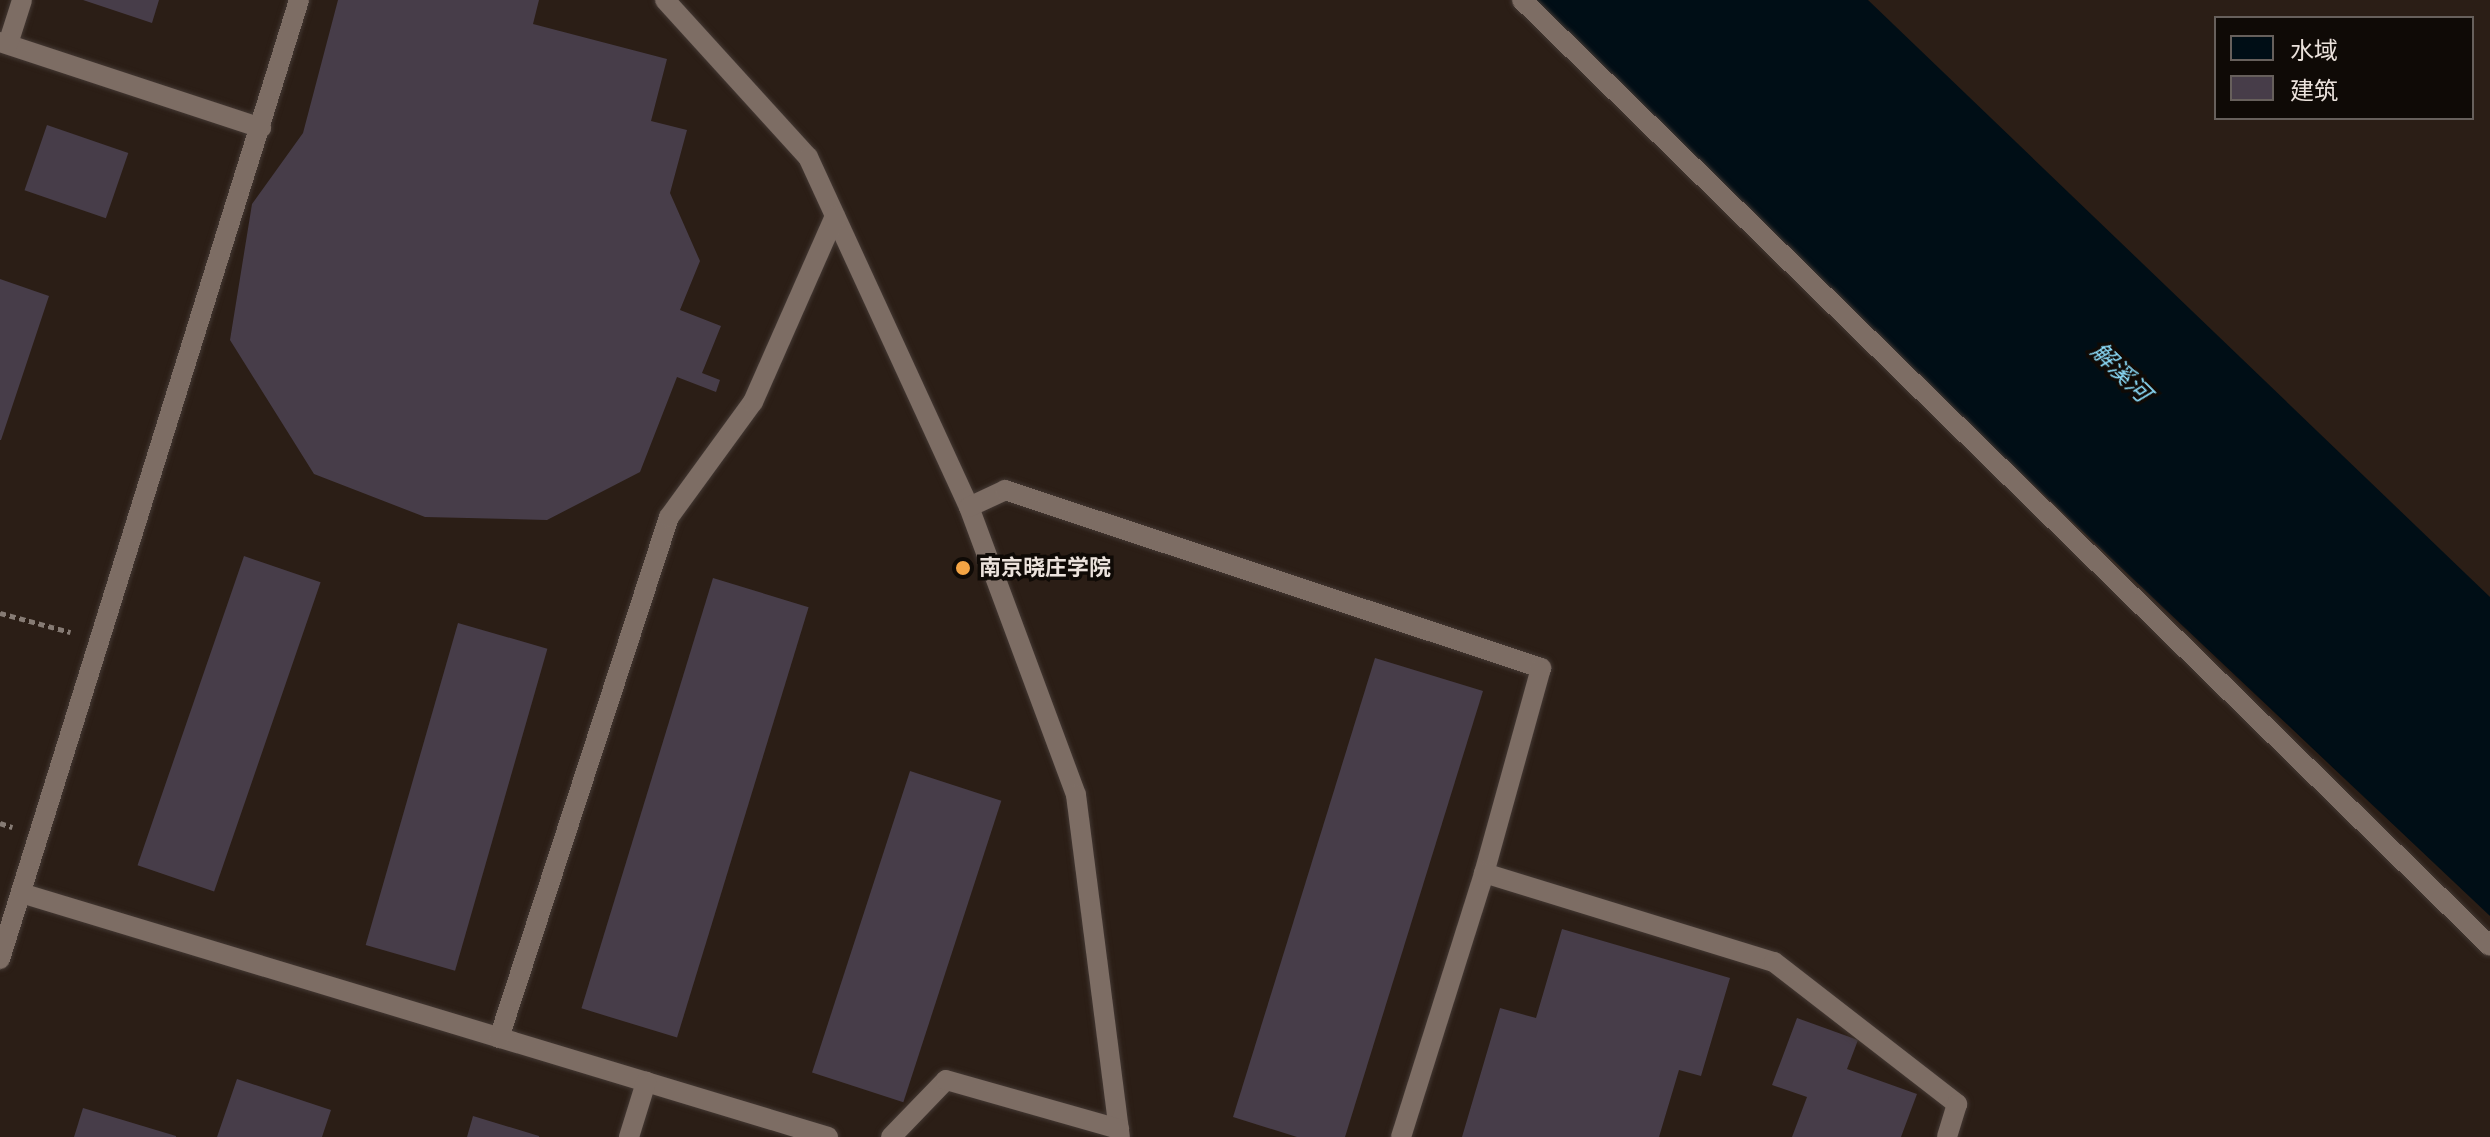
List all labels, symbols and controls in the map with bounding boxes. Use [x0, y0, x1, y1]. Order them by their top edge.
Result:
legend [2214, 16, 2474, 120]
text: 水域 [2290, 37, 2338, 64]
text: 建筑 [2290, 77, 2338, 104]
water label: 解溪河 [2085, 336, 2157, 408]
place label: 南京晓庄学院 [979, 555, 1111, 581]
marker: 南京晓庄学院 [954, 559, 972, 577]

